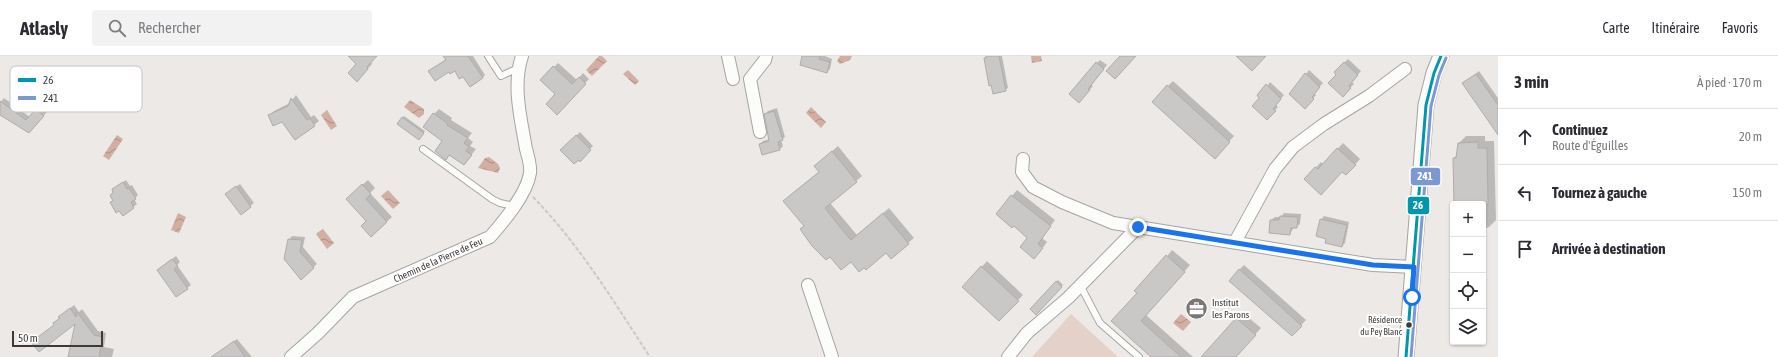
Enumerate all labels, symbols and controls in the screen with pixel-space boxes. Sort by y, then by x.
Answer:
search box [92,10,372,46]
text: Atlasly [20,17,68,39]
icon: search [106,17,128,39]
text: Rechercher [138,19,200,36]
text: Carte [1603,20,1630,36]
text: Itinéraire [1652,20,1700,36]
text: Favoris [1722,20,1758,36]
legend [10,66,142,112]
text: 3 min [1514,72,1549,92]
text: 26 [43,74,53,86]
text: À pied · 170 m [1697,75,1762,90]
text: 241 [43,92,59,104]
text: Continuez [1552,121,1608,138]
icon: ahead [1514,126,1536,148]
text: 20 m [1739,129,1762,144]
text: Route d'Éguilles [1552,138,1628,153]
line badge: 241 [1410,167,1441,186]
text: 241 [1417,170,1433,182]
icon: left [1514,182,1536,204]
text: Tournez à gauche [1552,184,1647,201]
text: 150 m [1733,185,1762,200]
line badge: 26 [1407,196,1430,215]
text: 26 [1413,199,1423,211]
map controls [1450,201,1486,345]
button: + [1450,201,1486,237]
route end [1129,218,1147,236]
street label: Chemin de la Pierre de Feu [392,235,484,285]
button: − [1450,237,1486,273]
icon: arrive [1514,238,1536,260]
text: Arrivée à destination [1552,240,1666,257]
button: locate [1450,273,1486,309]
route start [1403,288,1421,306]
office icon: Institut les Parons [1184,295,1210,321]
place label: Institut les Parons [1212,297,1250,320]
button: layers [1450,309,1486,345]
place label: Résidence du Pey Blanc [1360,315,1403,337]
marker: Résidence du Pey Blanc [1404,320,1414,330]
scale bar [12,329,103,348]
text: 50 m [18,332,38,344]

